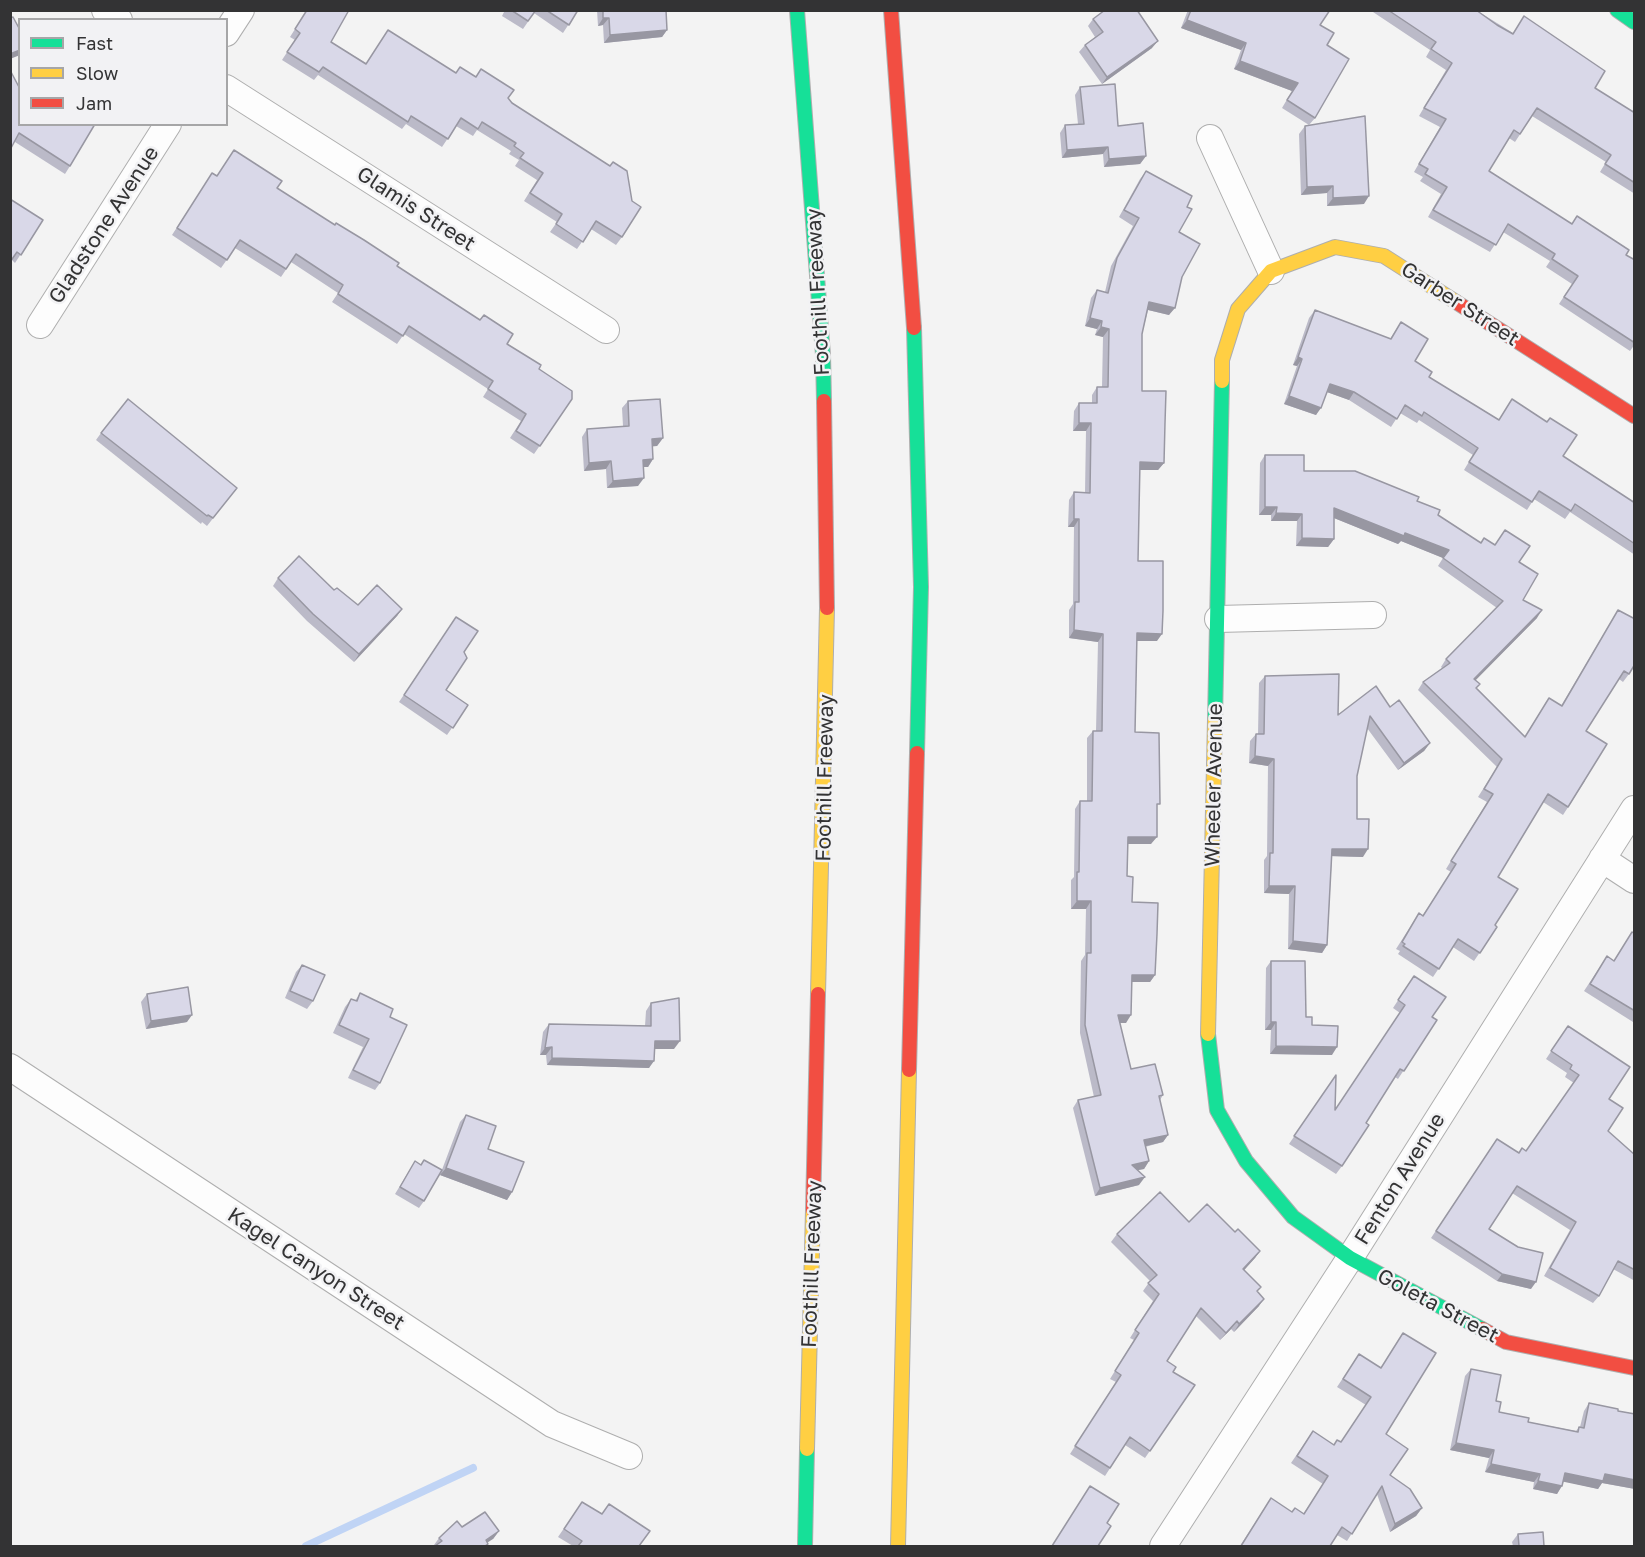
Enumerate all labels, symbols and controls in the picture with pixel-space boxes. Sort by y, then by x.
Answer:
legend [18,18,228,126]
text: Fast [76,32,113,54]
text: Slow [76,62,118,84]
text: Jam [76,92,112,114]
street label: Gladstone Avenue [44,141,164,309]
street label: Glamis Street [352,161,480,257]
street label: Foothill Freeway [801,208,835,376]
street label: Garber Street [1396,257,1524,351]
street label: Foothill Freeway [811,694,839,862]
street label: Wheeler Avenue [1200,703,1228,867]
street label: Fenton Avenue [1349,1109,1451,1249]
street label: Foothill Freeway [796,1180,828,1348]
street label: Kagel Canyon Street [223,1202,409,1336]
street label: Goleta Street [1373,1263,1503,1349]

